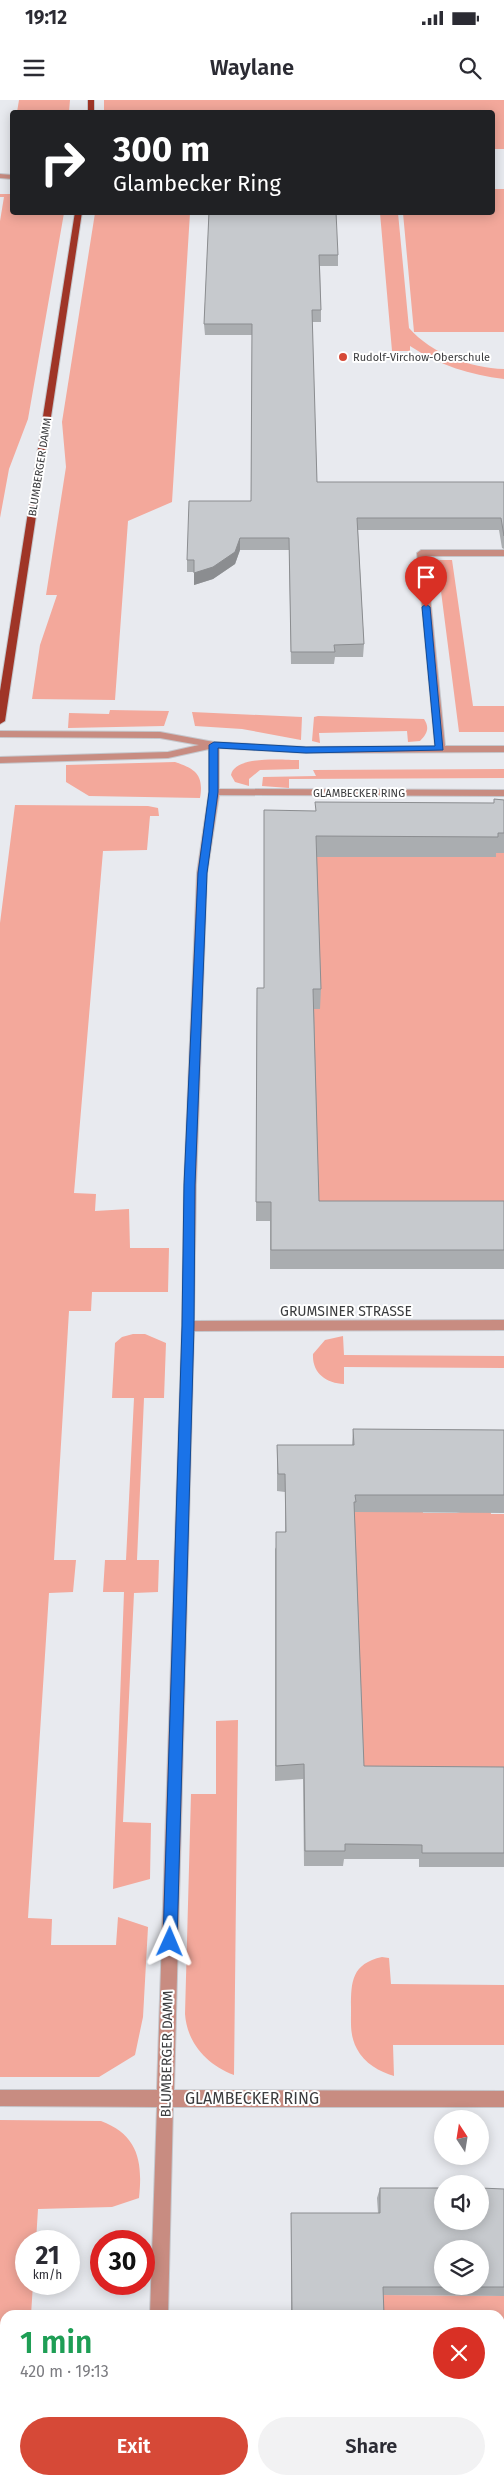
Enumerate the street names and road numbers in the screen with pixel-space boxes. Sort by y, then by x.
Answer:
street label: BLUMBERGER DAMM [26,417,54,517]
street label: GLAMBECKER RING [313,787,405,800]
street label: GRUMSINER STRASSE [280,1303,412,1320]
street label: BLUMBERGER DAMM [157,1990,177,2118]
street label: GLAMBECKER RING [185,2089,319,2108]

